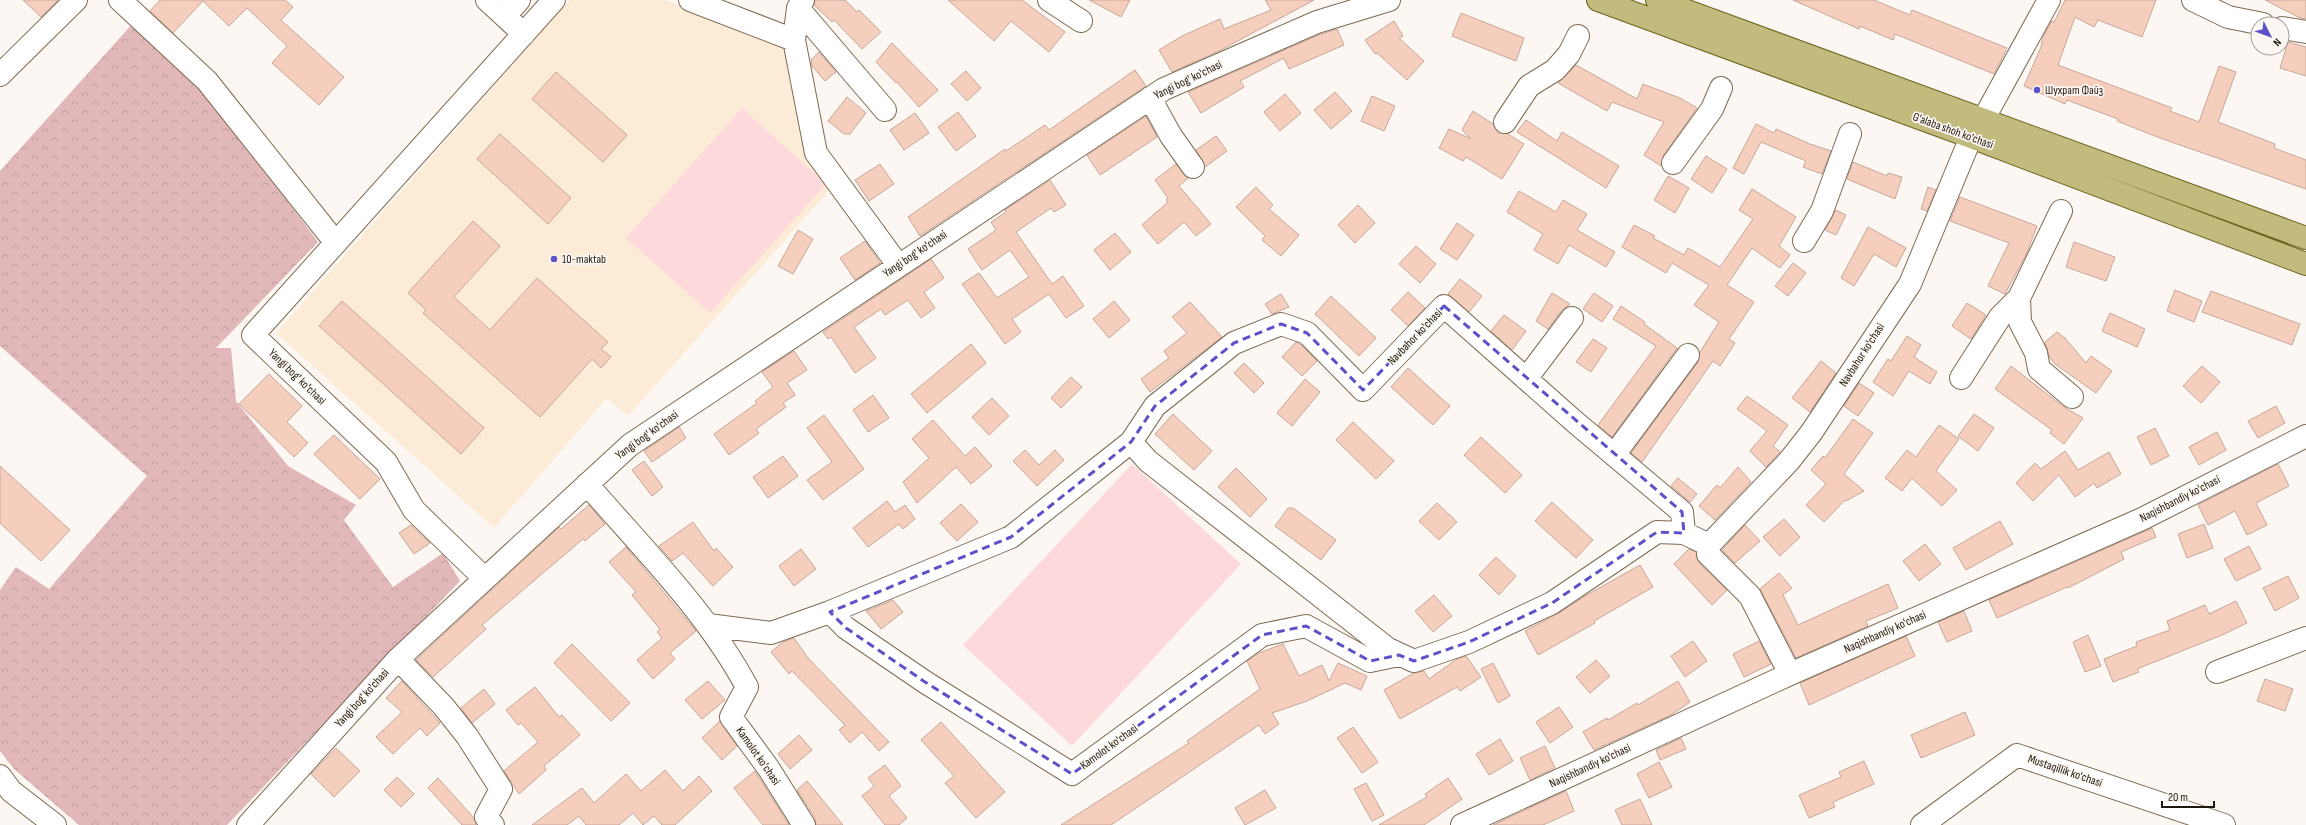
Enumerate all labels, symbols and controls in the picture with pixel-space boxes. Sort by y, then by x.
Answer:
north arrow [2250,16,2290,56]
text: N [2270,36,2284,49]
street label: Yangi bog' ko'chasi [1151,57,1225,103]
place label: Шухрат Файз [2045,83,2103,98]
marker: Шухрат Файз [2032,85,2042,95]
street label: G'alaba shoh ko'chasi [1911,109,1995,153]
street label: Yangi bog' ko'chasi [880,227,950,281]
place label: 10-maktab [562,252,606,267]
marker: 10-maktab [549,254,559,264]
street label: Navbahor ko'chasi [1384,306,1446,368]
street label: Navbahor ko'chasi [1836,320,1888,390]
street label: Yangi bog' ko'chasi [265,346,329,408]
street label: Yangi bog' ko'chasi [613,407,681,463]
street label: Naqishbandiy ko'chasi [2137,472,2223,526]
street label: Naqishbandiy ko'chasi [1842,607,1928,657]
street label: Yangi bog' ko'chasi [332,665,392,731]
street label: Kamolot ko'chasi [1077,721,1141,773]
street label: Kamolot ko'chasi [732,724,784,788]
street label: Naqishbandiy ko'chasi [1547,741,1633,791]
street label: Mustaqillik ko'chasi [2026,751,2104,791]
scale bar [2162,783,2214,809]
text: 20 m [2168,790,2188,805]

